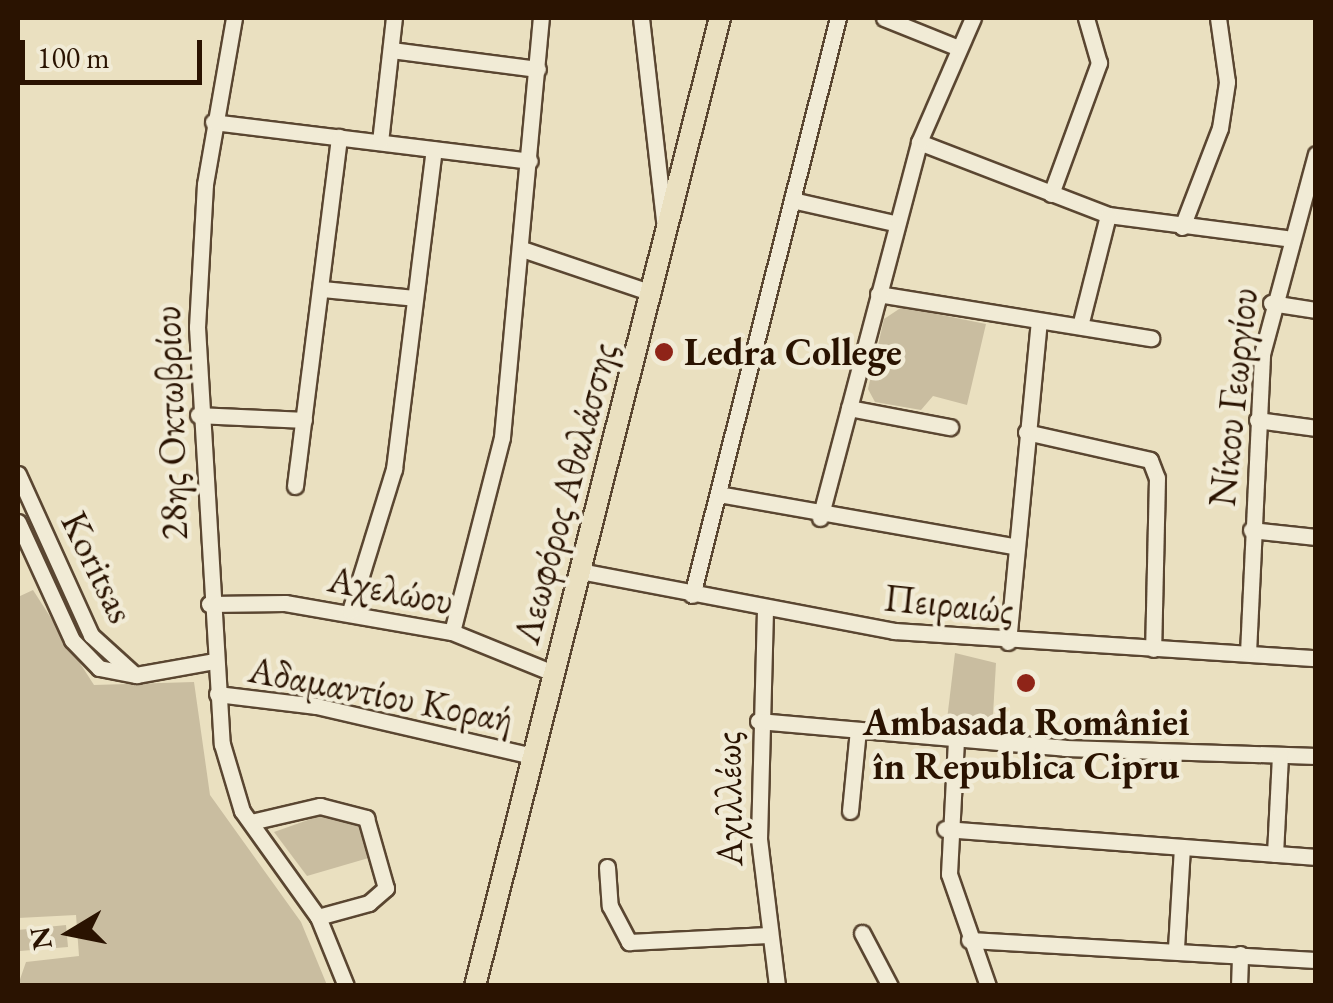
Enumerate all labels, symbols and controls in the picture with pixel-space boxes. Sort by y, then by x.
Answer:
scale bar [25,20,208,82]
text: 100 m [37,38,110,77]
street label: Νίκου Γεωργίου [1198,286,1266,508]
street label: 28ης Οκτωβρίου [143,305,197,541]
place label: Ledra College [684,329,902,375]
street label: Λεωφόρος Αθαλάσσης [502,337,626,649]
marker: Ledra College [653,341,675,363]
street label: Koritsas [52,504,144,630]
street label: Αχελώου [325,555,457,623]
street label: Πειραιώς [882,574,1016,632]
street label: Αδαμαντίου Κοραή [245,645,517,741]
marker: Ambasada României în Republica Cipru [1015,672,1037,694]
place label: Ambasada României în Republica Cipru [863,699,1189,788]
street label: Αχιλλέως [704,731,752,867]
north arrow [20,883,120,983]
text: N [21,924,60,952]

